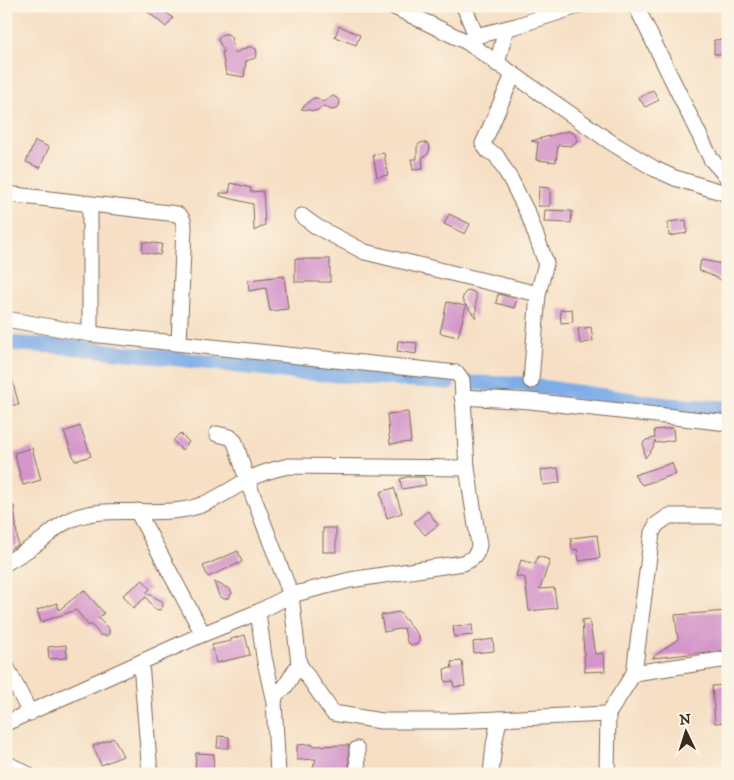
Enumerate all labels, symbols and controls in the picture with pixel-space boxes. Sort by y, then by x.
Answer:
north arrow [662,708,712,758]
text: N [679,711,692,729]

